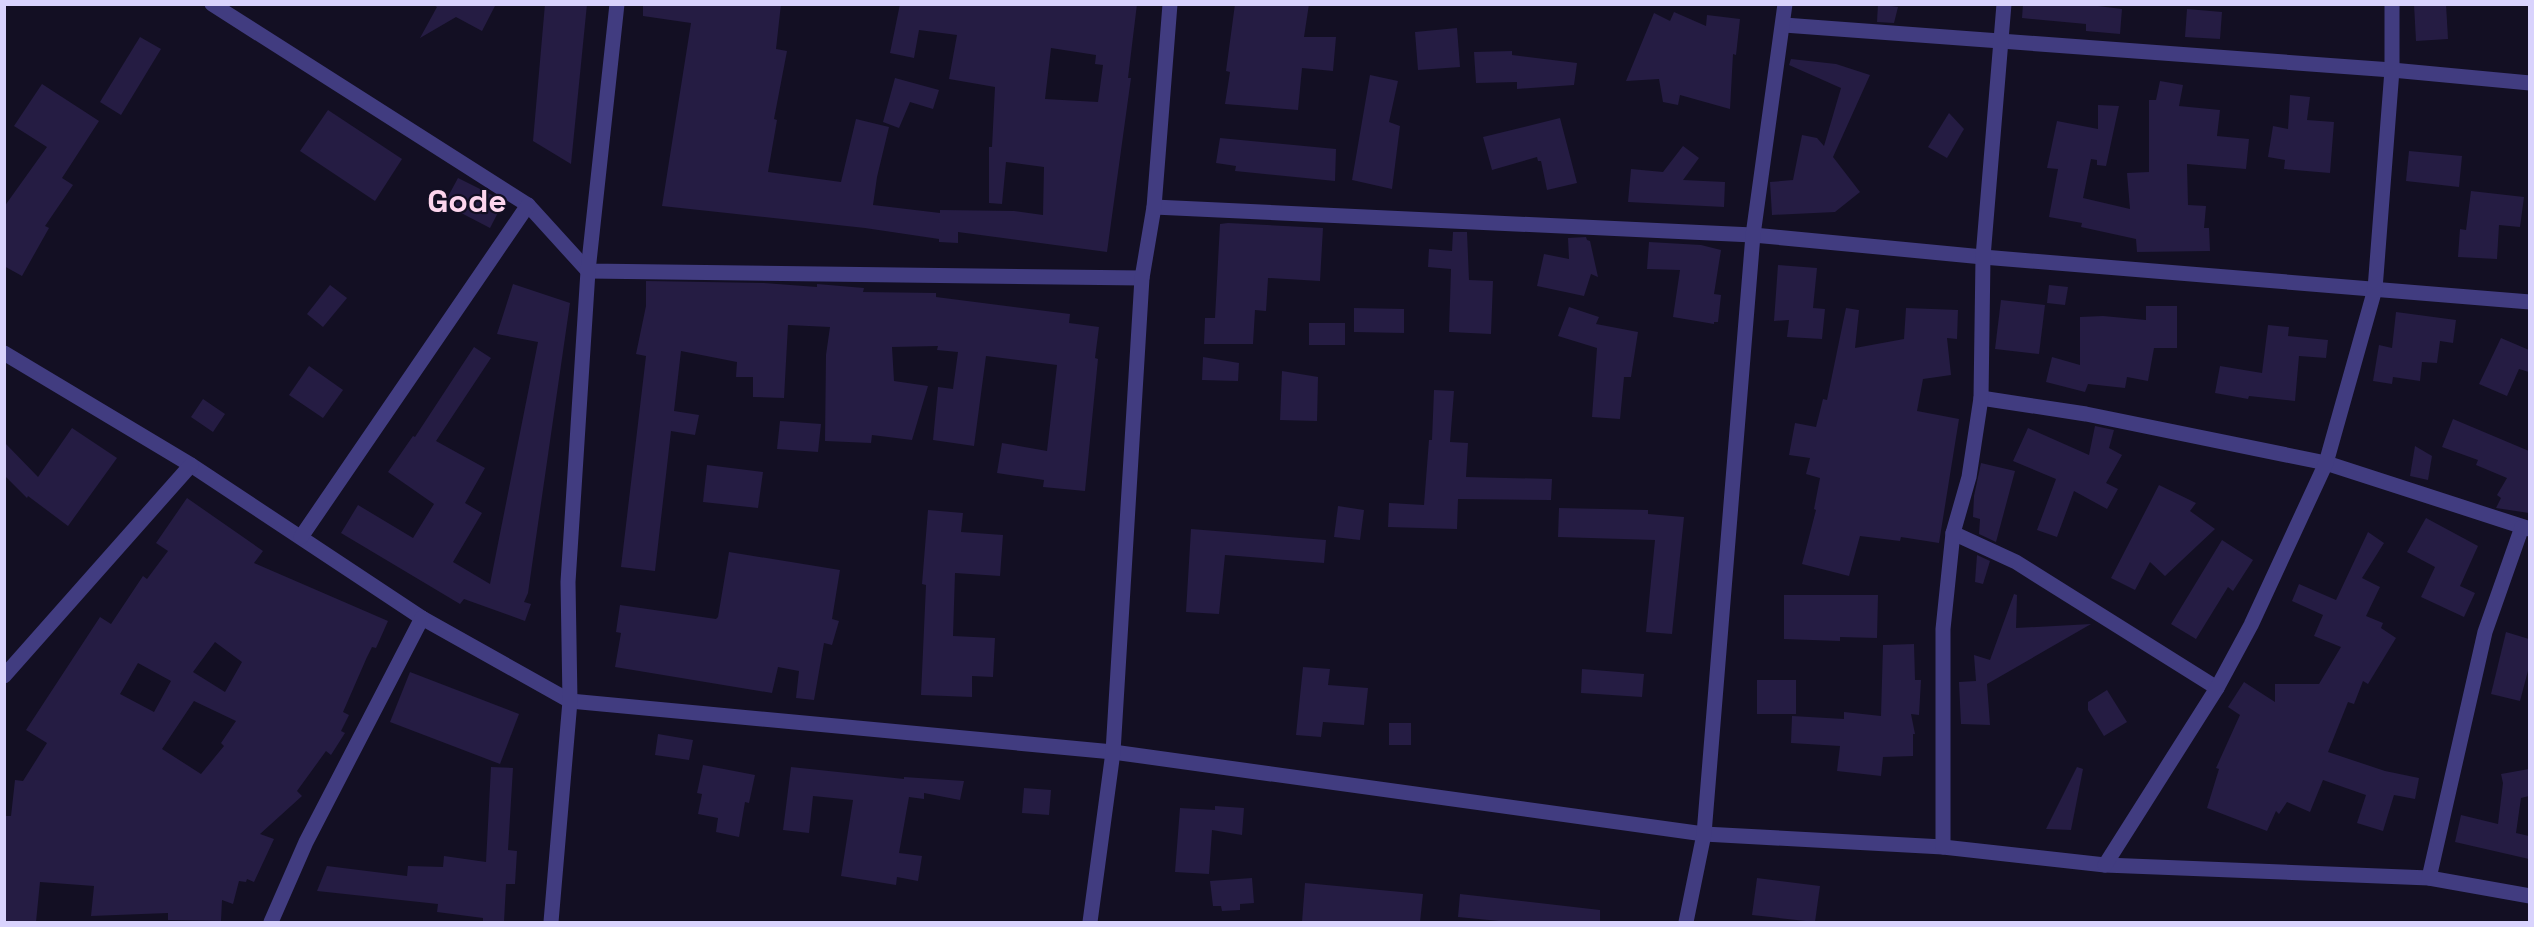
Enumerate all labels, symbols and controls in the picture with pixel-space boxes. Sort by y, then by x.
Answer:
district label: Gode [427,181,507,221]

